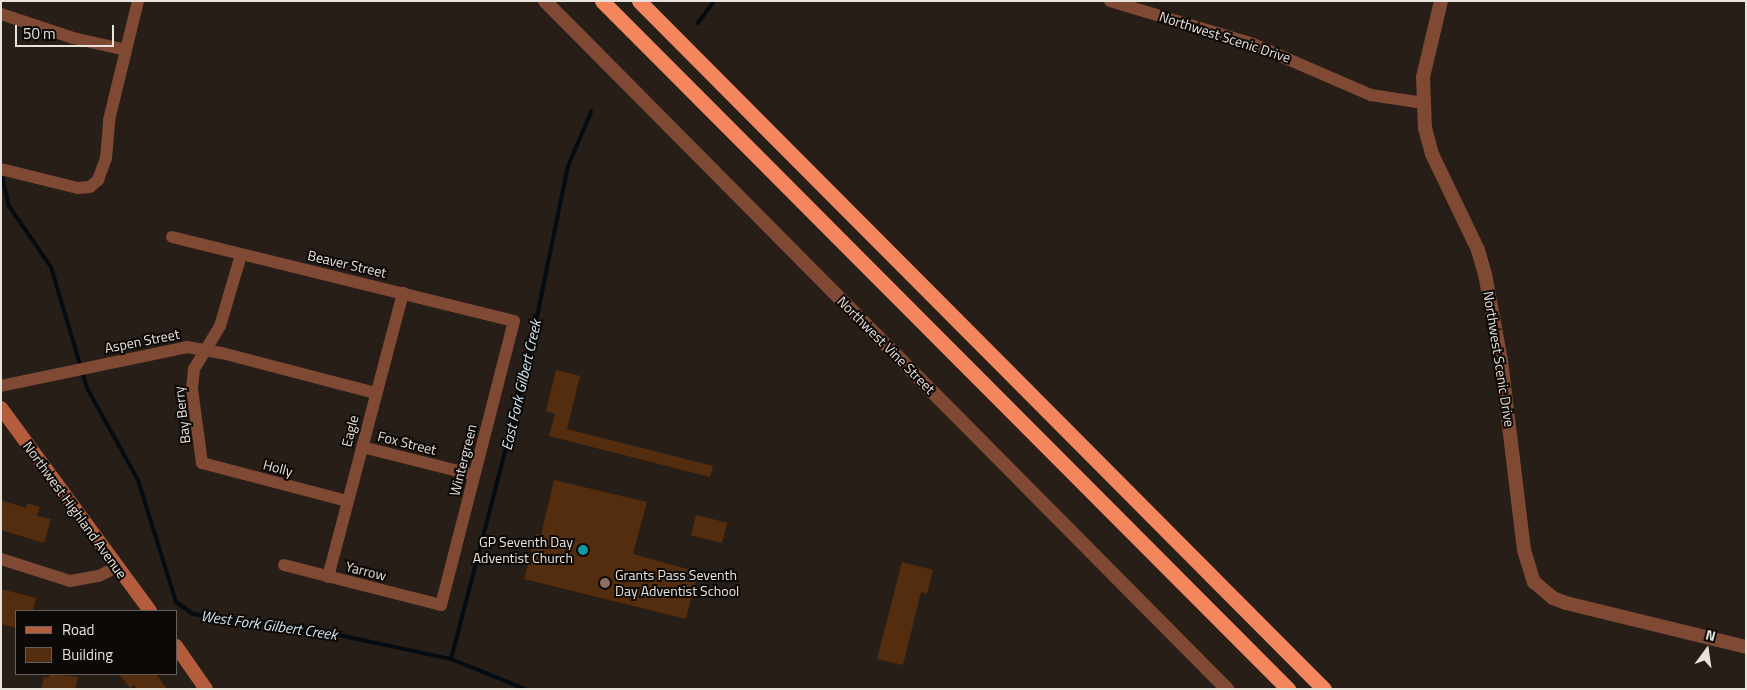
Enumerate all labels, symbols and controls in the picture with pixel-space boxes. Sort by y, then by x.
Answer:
street label: Northwest Scenic Drive [1157,8,1293,66]
scale bar [18,15,116,47]
text: 50 m [23,22,56,45]
street label: Beaver Street [306,247,388,281]
street label: Northwest Scenic Drive [1480,290,1518,428]
street label: Northwest Vine Street [834,293,938,397]
water label: East Fork Gilbert Creek [497,318,545,452]
street label: Aspen Street [103,326,181,356]
street label: Bay Berry [170,385,194,445]
street label: Eagle [338,413,362,449]
street label: Wintergreen [446,422,480,498]
street label: Fox Street [376,428,438,458]
street label: Northwest Highland Avenue [20,438,130,582]
street label: Holly [261,456,295,480]
place label: GP Seventh Day Adventist Church [473,534,573,566]
marker: GP Seventh Day Adventist Church [577,544,589,556]
street label: Yarrow [344,558,388,584]
place label: Grants Pass Seventh Day Adventist School [615,567,739,600]
marker: Grants Pass Seventh Day Adventist School [599,577,611,589]
water label: West Fork Gilbert Creek [200,607,338,643]
legend [15,610,178,675]
text: Road [62,618,94,641]
text: N [1703,624,1718,646]
north arrow [1682,625,1732,675]
text: Building [62,643,113,666]

